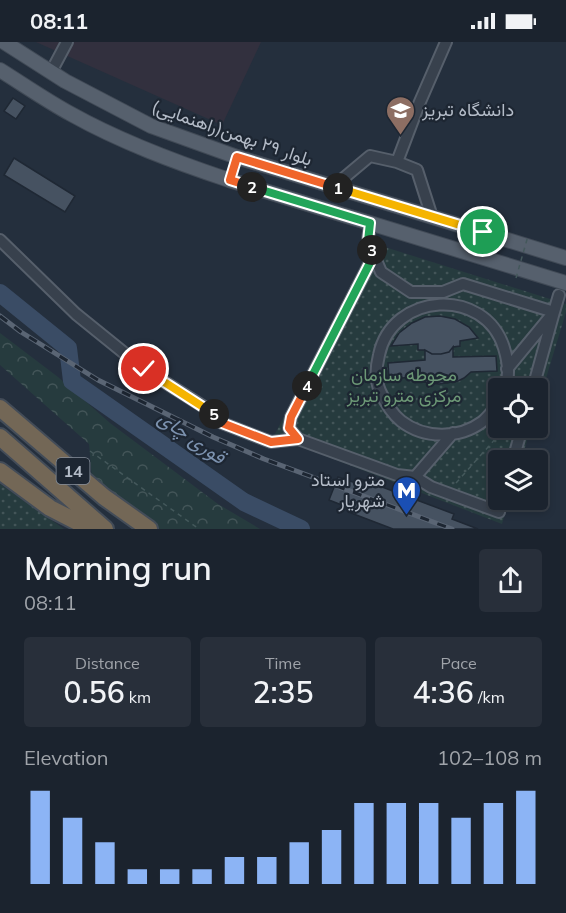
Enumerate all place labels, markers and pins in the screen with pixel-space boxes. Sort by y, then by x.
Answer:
school or university icon: دانشگاه تبریز [385,94,417,136]
place label: دانشگاه تبریز [421,98,514,121]
pin: 2 [237,172,267,202]
pin: 1 [323,173,353,203]
pin [457,206,508,257]
pin: 3 [357,235,387,265]
pin [118,343,169,394]
pin: 4 [292,371,322,401]
pin: 5 [199,399,229,429]
place label: مترو استاد شهریار [311,468,385,512]
metro station icon: مترو استاد شهریار [390,474,422,516]

